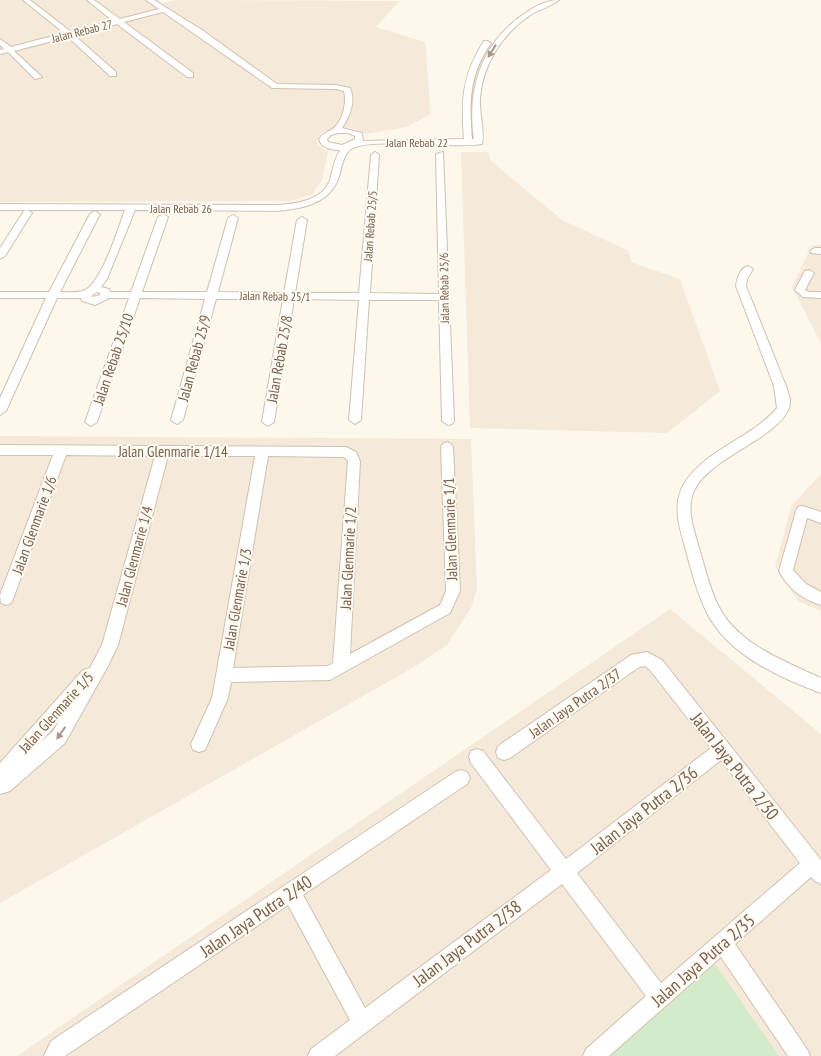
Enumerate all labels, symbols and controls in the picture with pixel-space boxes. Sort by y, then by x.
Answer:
street label: Jalan Rebab 27 [49,16,114,46]
one-way arrow [488,45,497,58]
street label: Jalan Rebab 22 [385,135,448,150]
street label: Jalan Rebab 25/5 [360,190,380,263]
street label: Jalan Rebab 26 [149,201,212,216]
street label: Jalan Rebab 25/6 [436,252,452,325]
street label: Jalan Rebab 25/1 [238,288,311,304]
street label: Jalan Rebab 25/10 [88,311,138,408]
street label: Jalan Rebab 25/9 [173,313,215,404]
street label: Jalan Rebab 25/8 [262,314,296,405]
street label: Jalan Glenmarie 1/14 [117,442,228,461]
street label: Jalan Glenmarie 1/6 [7,473,61,578]
street label: Jalan Glenmarie 1/1 [439,477,461,582]
street label: Jalan Glenmarie 1/4 [111,504,157,609]
street label: Jalan Glenmarie 1/2 [336,506,360,611]
street label: Jalan Glenmarie 1/3 [219,547,255,652]
street label: Jalan Jaya Putra 2/37 [524,664,625,742]
street label: Jalan Glenmarie 1/5 [14,667,98,757]
street label: Jalan Jaya Putra 2/30 [685,707,784,824]
one-way arrow [56,726,66,740]
street label: Jalan Jaya Putra 2/36 [585,761,702,860]
street label: Jalan Jaya Putra 2/40 [195,870,316,962]
street label: Jalan Jaya Putra 2/38 [407,895,526,992]
street label: Jalan Jaya Putra 2/35 [646,909,760,1012]

